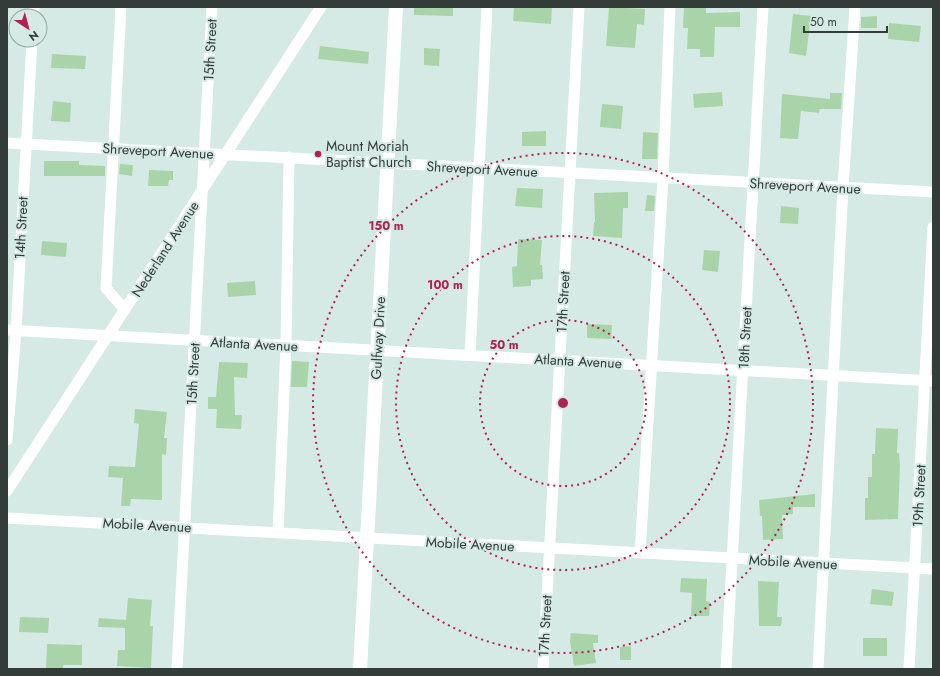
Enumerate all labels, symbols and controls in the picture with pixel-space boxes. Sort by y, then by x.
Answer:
north arrow [8,8,48,48]
scale bar [804,8,887,34]
text: 50 m [810,13,837,31]
street label: 15th Street [198,18,222,82]
text: N [26,27,42,45]
place label: Mount Moriah Baptist Church [326,136,412,172]
street label: Shreveport Avenue [102,138,214,164]
marker: Mount Moriah Baptist Church [313,149,323,159]
street label: Shreveport Avenue [426,156,538,182]
street label: Shreveport Avenue [749,173,861,199]
street label: 14th Street [9,195,33,260]
street label: Nederland Avenue [126,197,204,301]
text: 150 m [368,217,404,235]
street label: 17th Street [551,270,575,333]
text: 100 m [427,276,463,294]
street label: Gulfway Drive [366,296,390,380]
street label: 18th Street [733,306,757,370]
street label: Atlanta Avenue [210,332,298,356]
text: 50 m [489,336,519,354]
street label: 15th Street [181,342,205,406]
street label: Atlanta Avenue [534,349,622,373]
centre of rings [556,396,570,410]
street label: 19th Street [907,464,931,528]
street label: Mobile Avenue [102,513,192,537]
street label: Mobile Avenue [425,532,515,556]
street label: Mobile Avenue [748,550,838,574]
street label: 17th Street [533,594,557,657]

